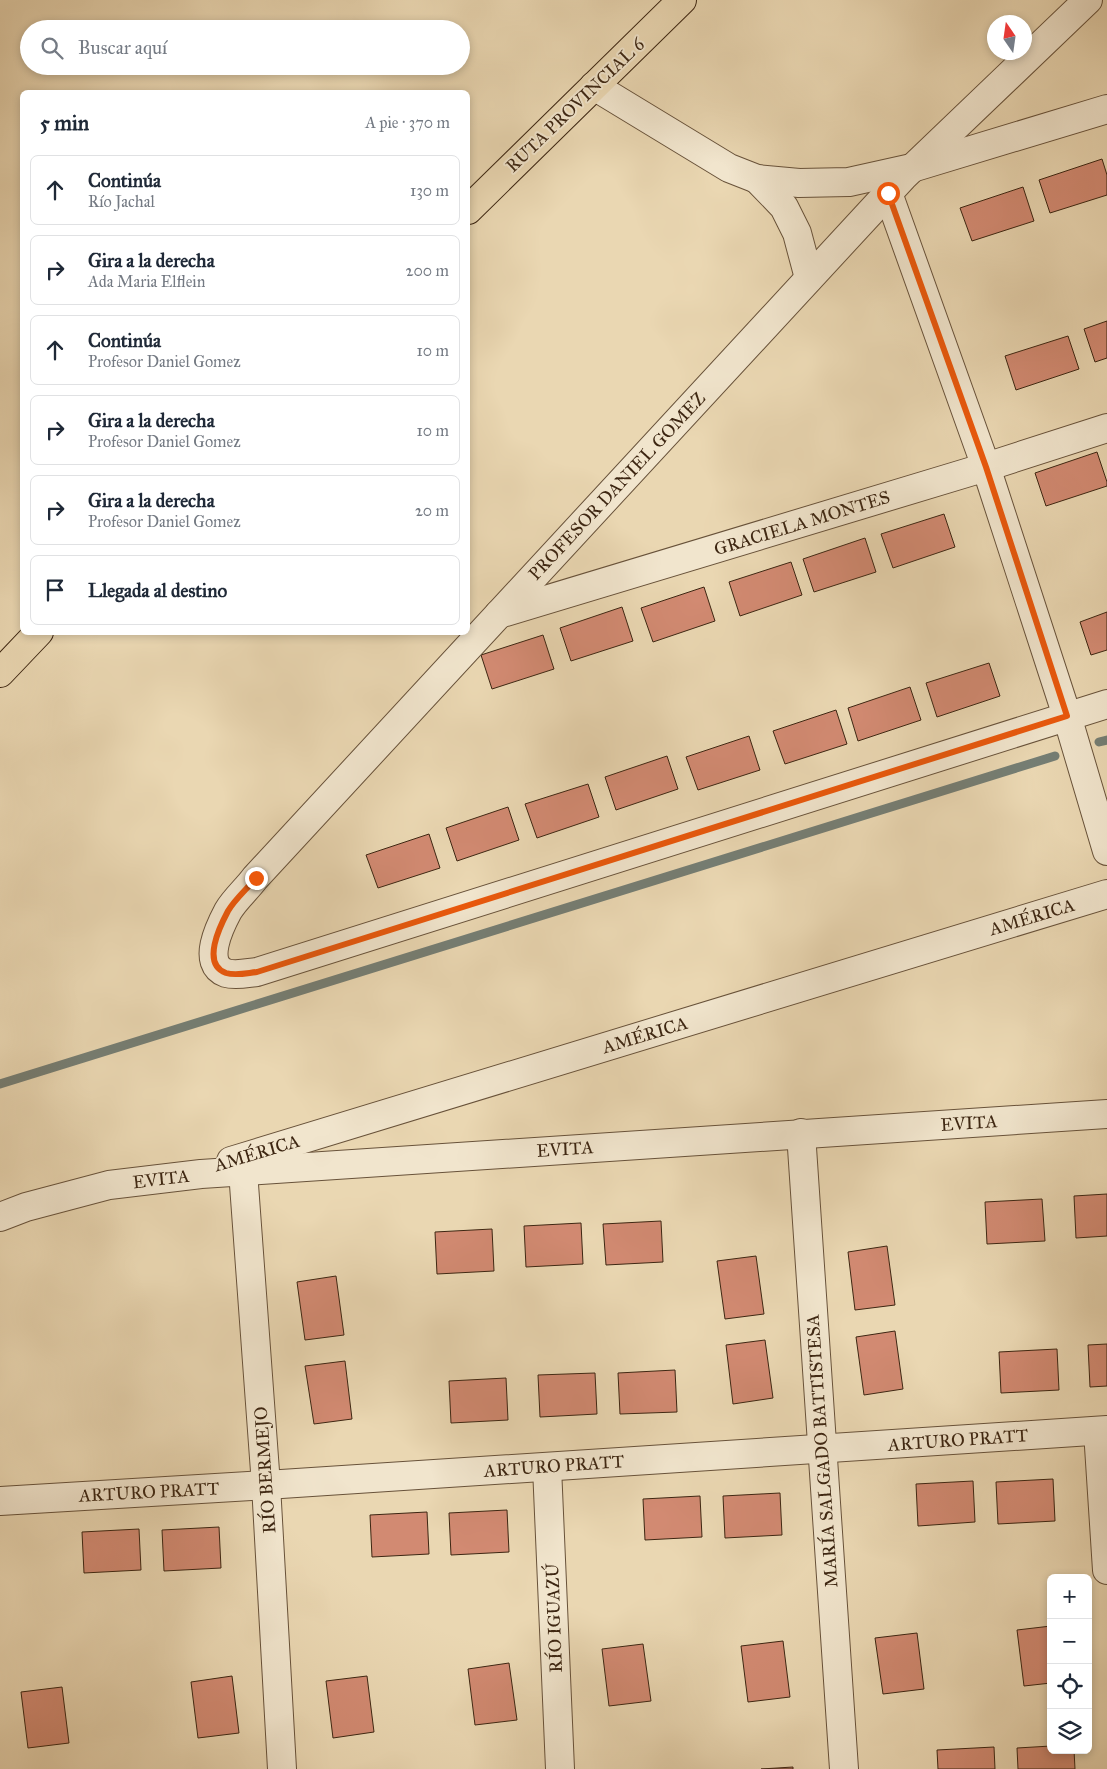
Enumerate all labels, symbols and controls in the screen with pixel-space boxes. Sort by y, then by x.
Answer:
north arrow [987,15,1032,60]
search box [20,20,470,75]
street label: RUTA PROVINCIAL 6 [501,33,649,177]
icon: search [38,34,66,62]
text: Buscar aquí [78,36,167,59]
text: 5 min [40,110,89,136]
text: A pie · 370 m [365,113,450,132]
text: Continúa [88,169,161,192]
icon: ahead [41,176,69,204]
text: 130 m [410,181,449,200]
route start [877,182,900,205]
text: Río Jachal [88,192,155,211]
text: Gira a la derecha [88,249,215,272]
icon: right [41,256,69,284]
text: 200 m [406,261,449,280]
text: Ada Maria Elflein [88,272,205,291]
text: Continúa [88,329,161,352]
icon: ahead [41,336,69,364]
text: 10 m [417,341,449,360]
text: Profesor Daniel Gomez [88,352,241,371]
street label: PROFESOR DANIEL GOMEZ [524,387,710,585]
text: Gira a la derecha [88,409,215,432]
icon: right [41,416,69,444]
text: 10 m [417,421,449,440]
text: Profesor Daniel Gomez [88,432,241,451]
street label: GRACIELA MONTES [711,486,893,560]
text: Gira a la derecha [88,489,215,512]
icon: right [41,496,69,524]
text: 20 m [415,501,449,520]
text: Profesor Daniel Gomez [88,512,241,531]
icon: arrive [41,576,69,604]
text: Llegada al destino [88,579,227,602]
route end [245,867,268,890]
street label: AMÉRICA [985,892,1077,941]
street label: AMÉRICA [598,1010,690,1059]
street label: EVITA [940,1110,998,1136]
street label: AMÉRICA [210,1128,302,1177]
street label: EVITA [536,1136,594,1162]
street label: EVITA [131,1165,191,1193]
street label: MARÍA SALGADO BATTISTESA [799,1313,843,1589]
street label: RÍO BERMEJO [248,1406,281,1534]
street label: ARTURO PRATT [886,1424,1029,1456]
street label: ARTURO PRATT [482,1450,625,1482]
street label: ARTURO PRATT [77,1477,220,1507]
street label: RÍO IGUAZÚ [539,1562,567,1673]
map controls [1047,1574,1092,1754]
button: + [1047,1574,1092,1619]
button: − [1047,1619,1092,1664]
button: locate [1047,1664,1092,1709]
button: layers [1047,1709,1092,1754]

